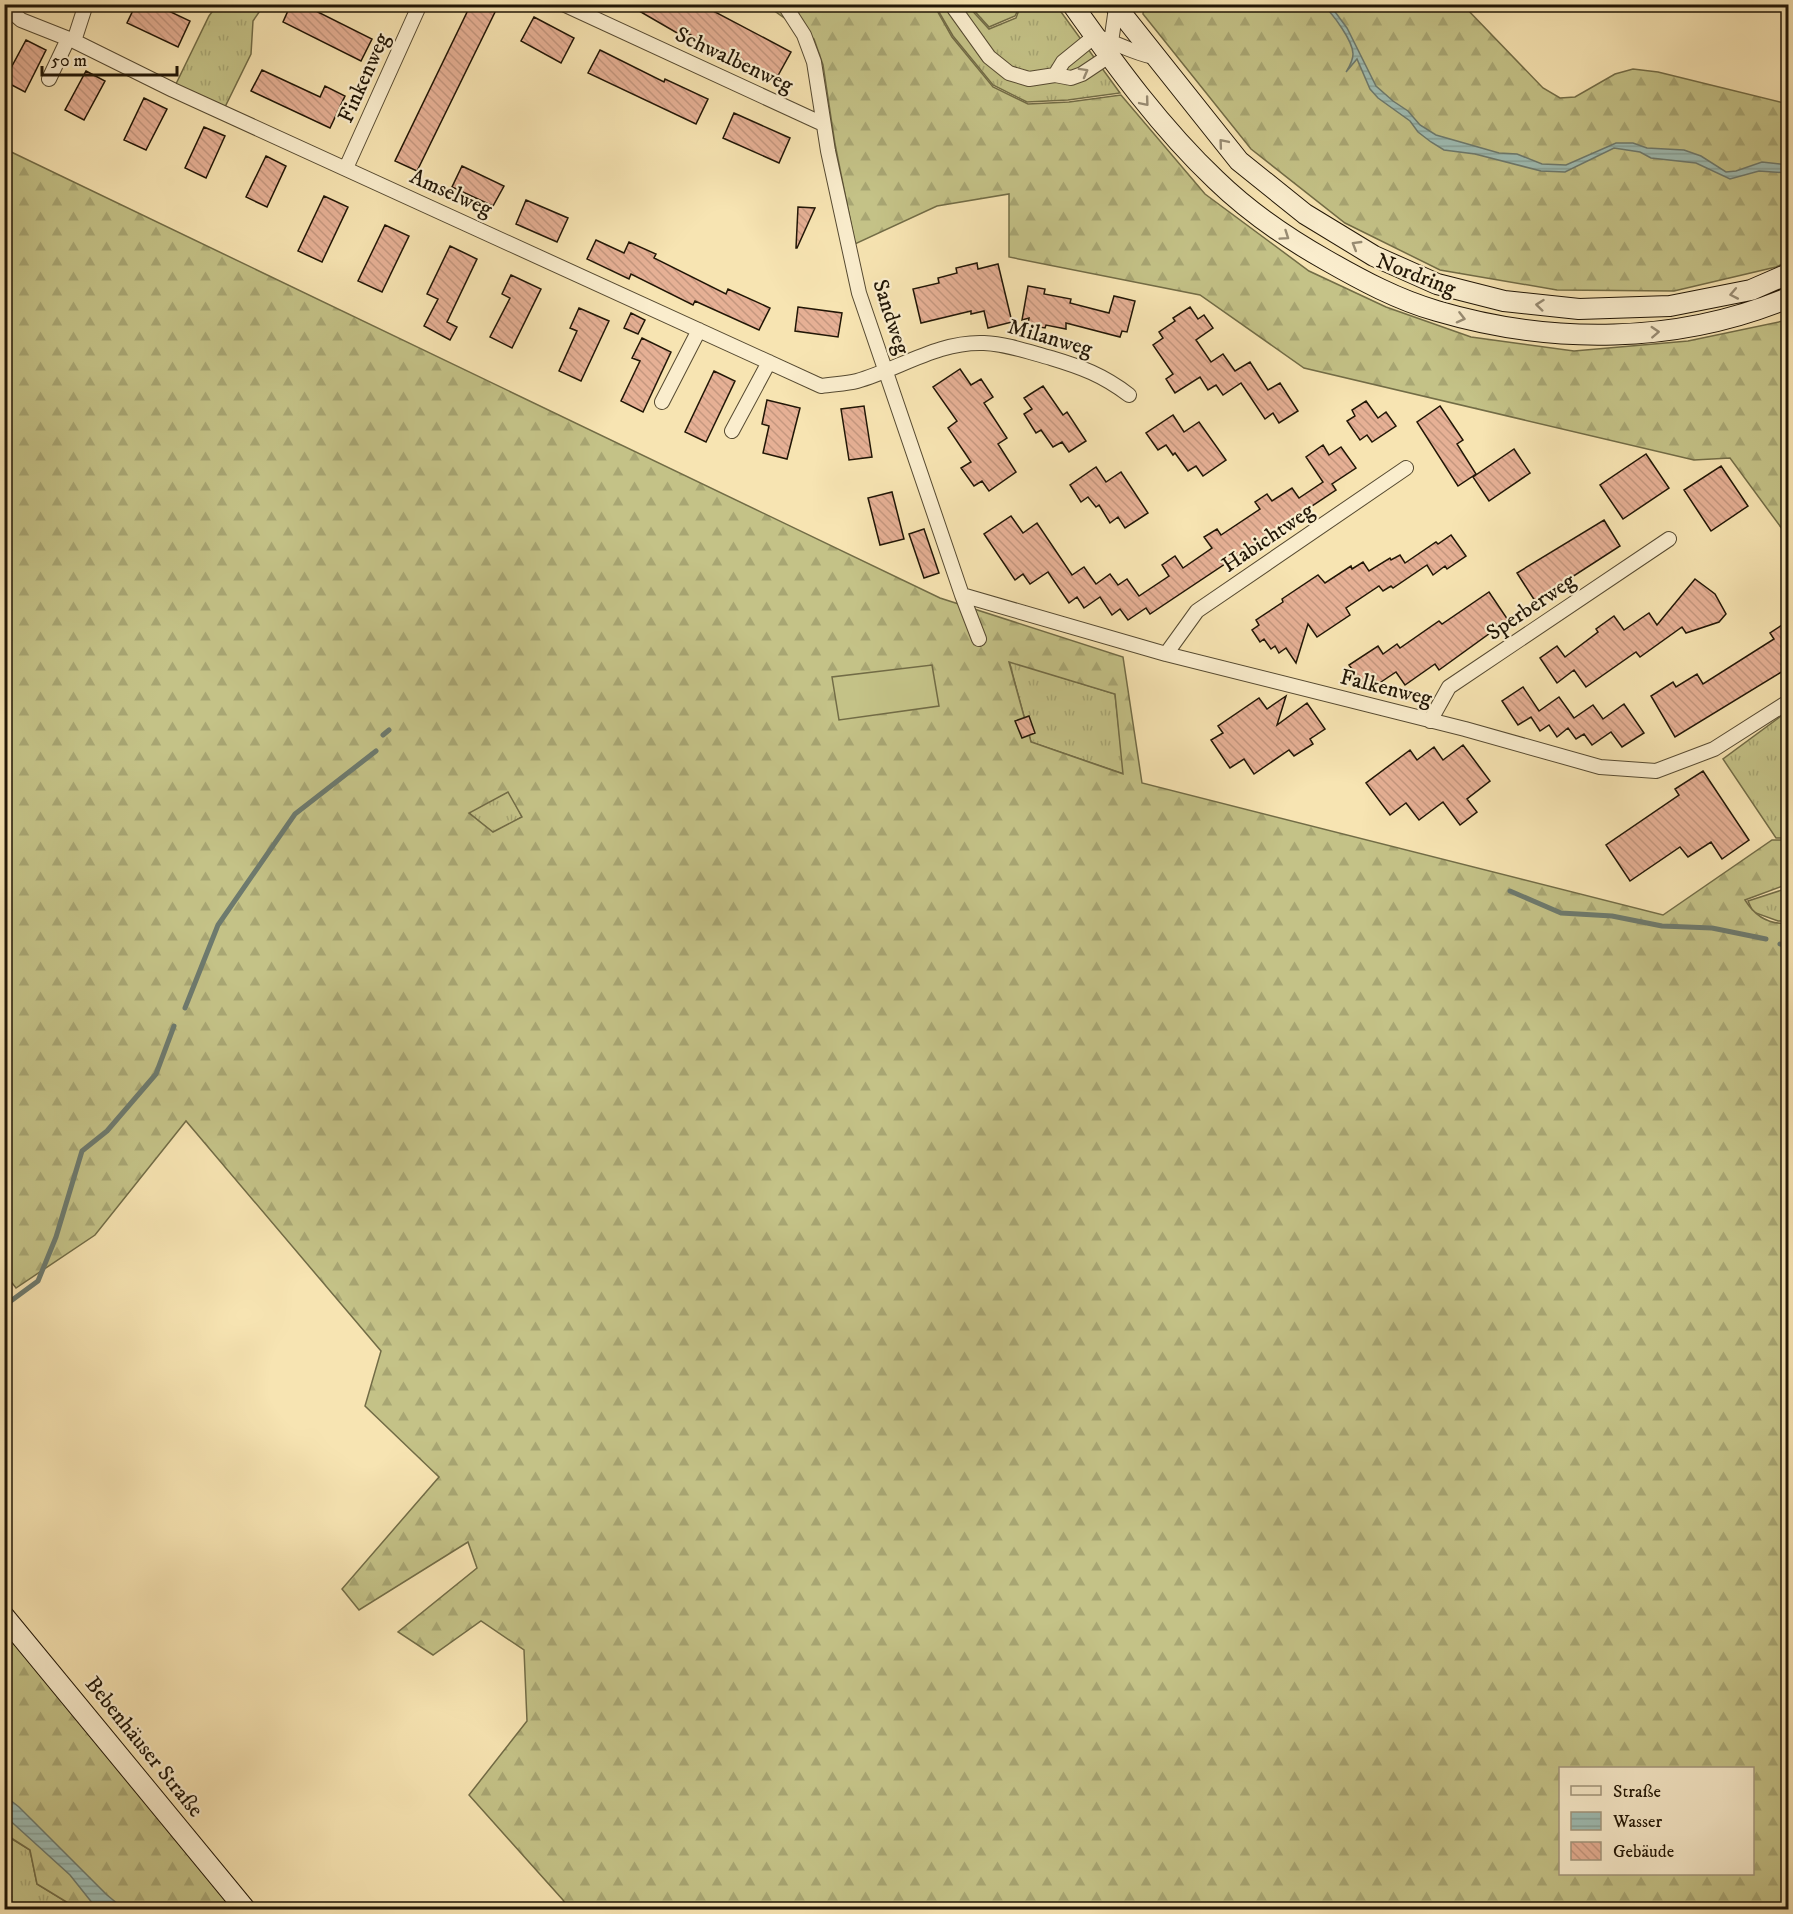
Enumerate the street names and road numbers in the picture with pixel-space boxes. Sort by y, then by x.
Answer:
street label: Schwalbenweg [671,21,798,99]
street label: Finkenweg [332,29,396,127]
street label: Amselweg [406,163,497,223]
street label: Nordring [1372,247,1460,303]
street label: Sandweg [866,276,916,358]
street label: Milanweg [1004,313,1096,363]
street label: Habichtweg [1217,497,1320,579]
street label: Sperberweg [1481,567,1581,647]
street label: Falkenweg [1337,664,1435,713]
street label: Bebenhäuser Straße [79,1671,209,1823]

